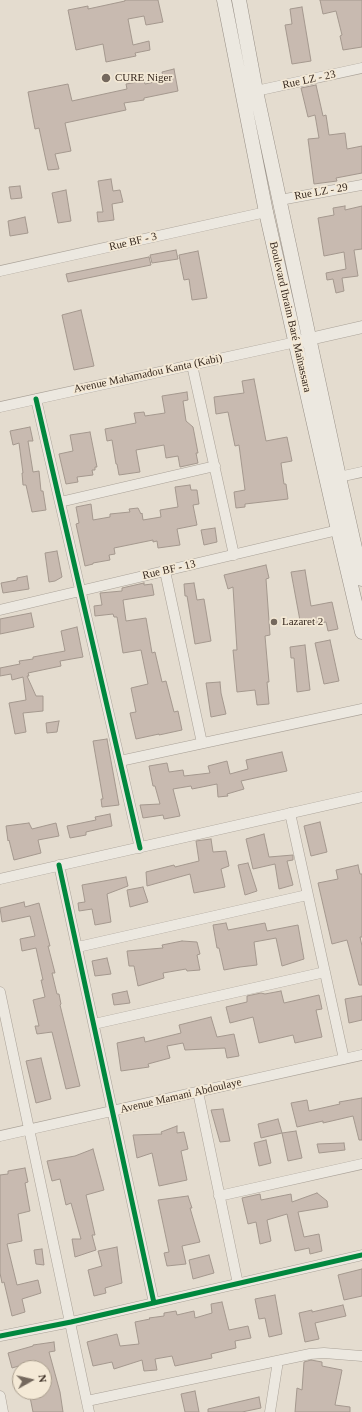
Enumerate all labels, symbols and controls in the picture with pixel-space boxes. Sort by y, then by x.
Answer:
street label: Rue LZ - 23 [281,68,337,92]
place label: CURE Niger [115,71,172,85]
marker: CURE Niger [100,72,112,84]
street label: Rue LZ - 29 [293,181,349,203]
street label: Rue BF - 3 [108,230,158,254]
street label: Boulevard Ibraim Baré Maïnassara [266,240,314,394]
street label: Avenue Mahamadou Kanta (Kabi) [72,352,224,396]
street label: Rue BF - 13 [141,557,197,583]
place label: Lazaret 2 [282,615,323,629]
marker: Lazaret 2 [269,617,279,627]
street label: Avenue Mamani Abdoulaye [119,1076,243,1116]
north arrow [12,1360,52,1400]
text: N [36,1374,49,1383]

